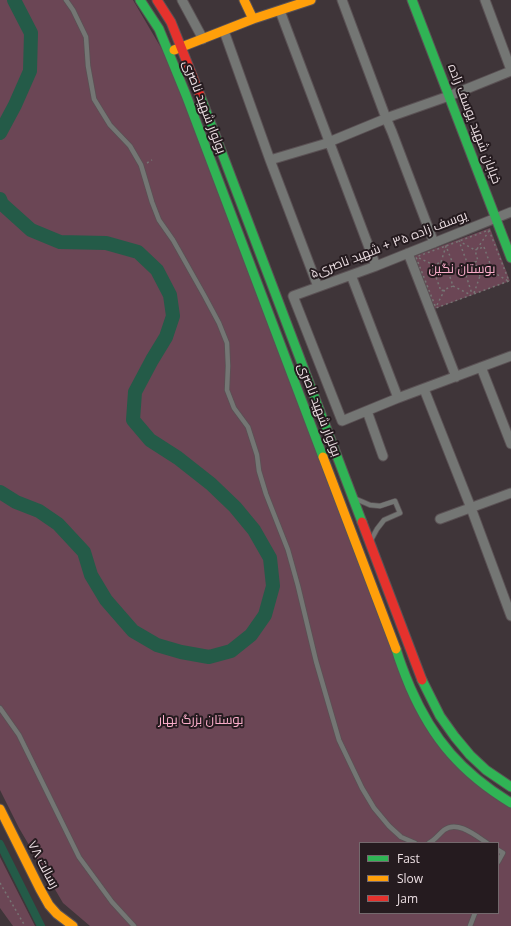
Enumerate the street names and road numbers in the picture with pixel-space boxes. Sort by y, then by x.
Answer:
street label: بولوار شهید ناصری [179,58,229,156]
street label: خیابان شهید یوسف زاده [444,62,504,186]
street label: یوسف زاده ۳۵ + شهید ناصری۵ [308,208,470,282]
street label: بولوار شهید ناصری [294,361,344,459]
street label: رسالت ۷۸ [24,838,62,892]

